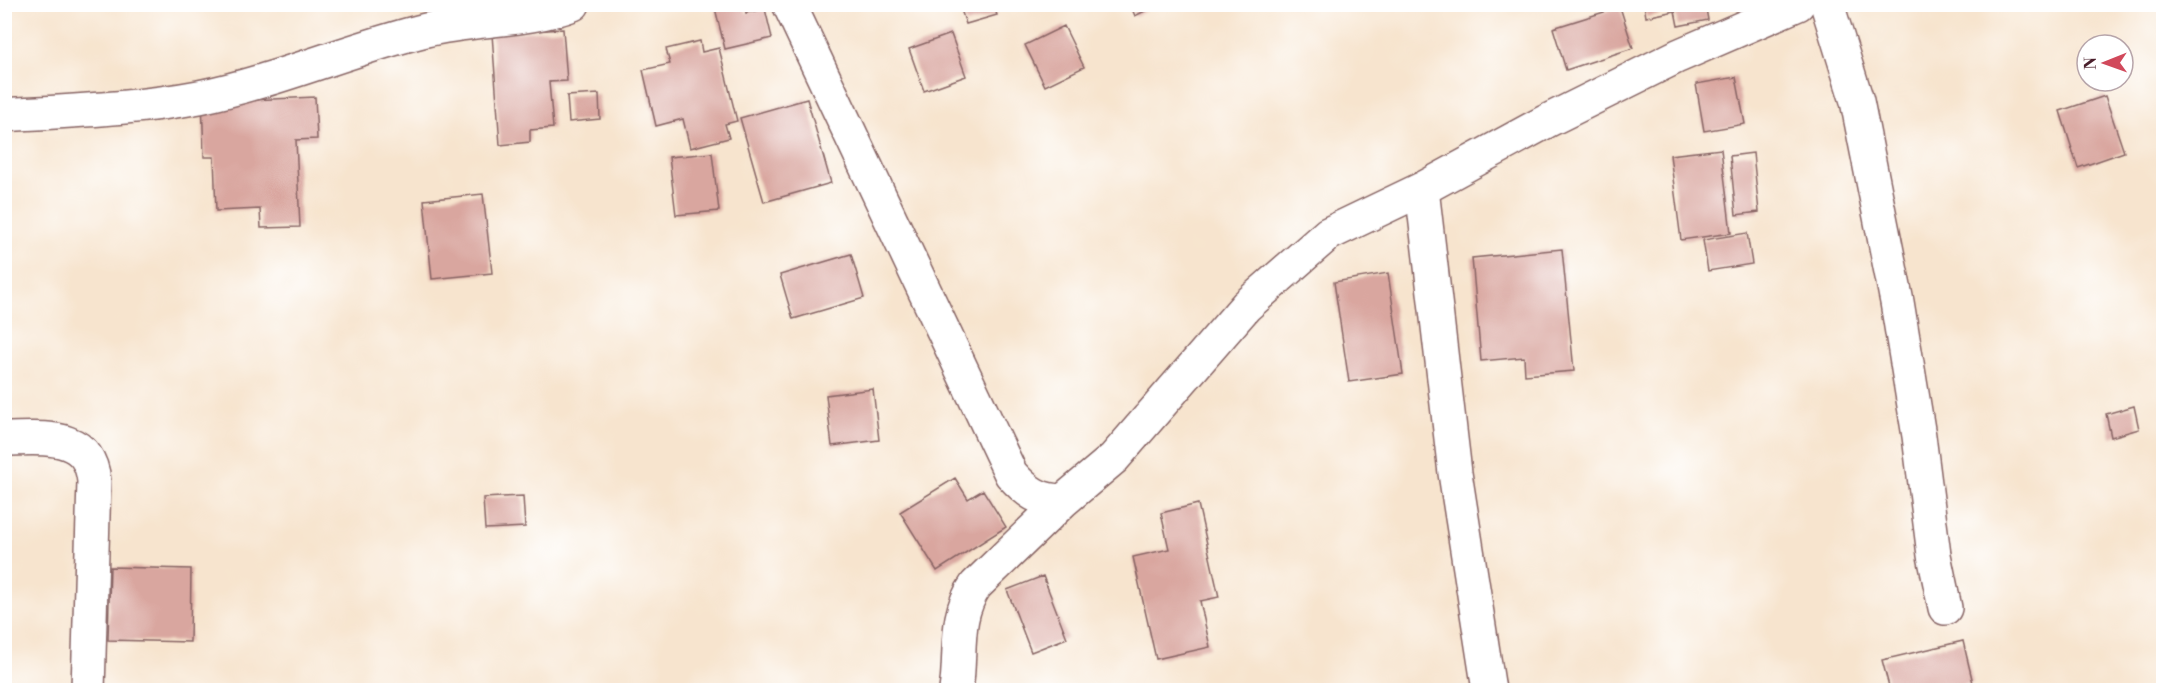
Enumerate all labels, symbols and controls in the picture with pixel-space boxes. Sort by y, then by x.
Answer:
north arrow [2075,33,2135,93]
text: N [2081,56,2101,70]

